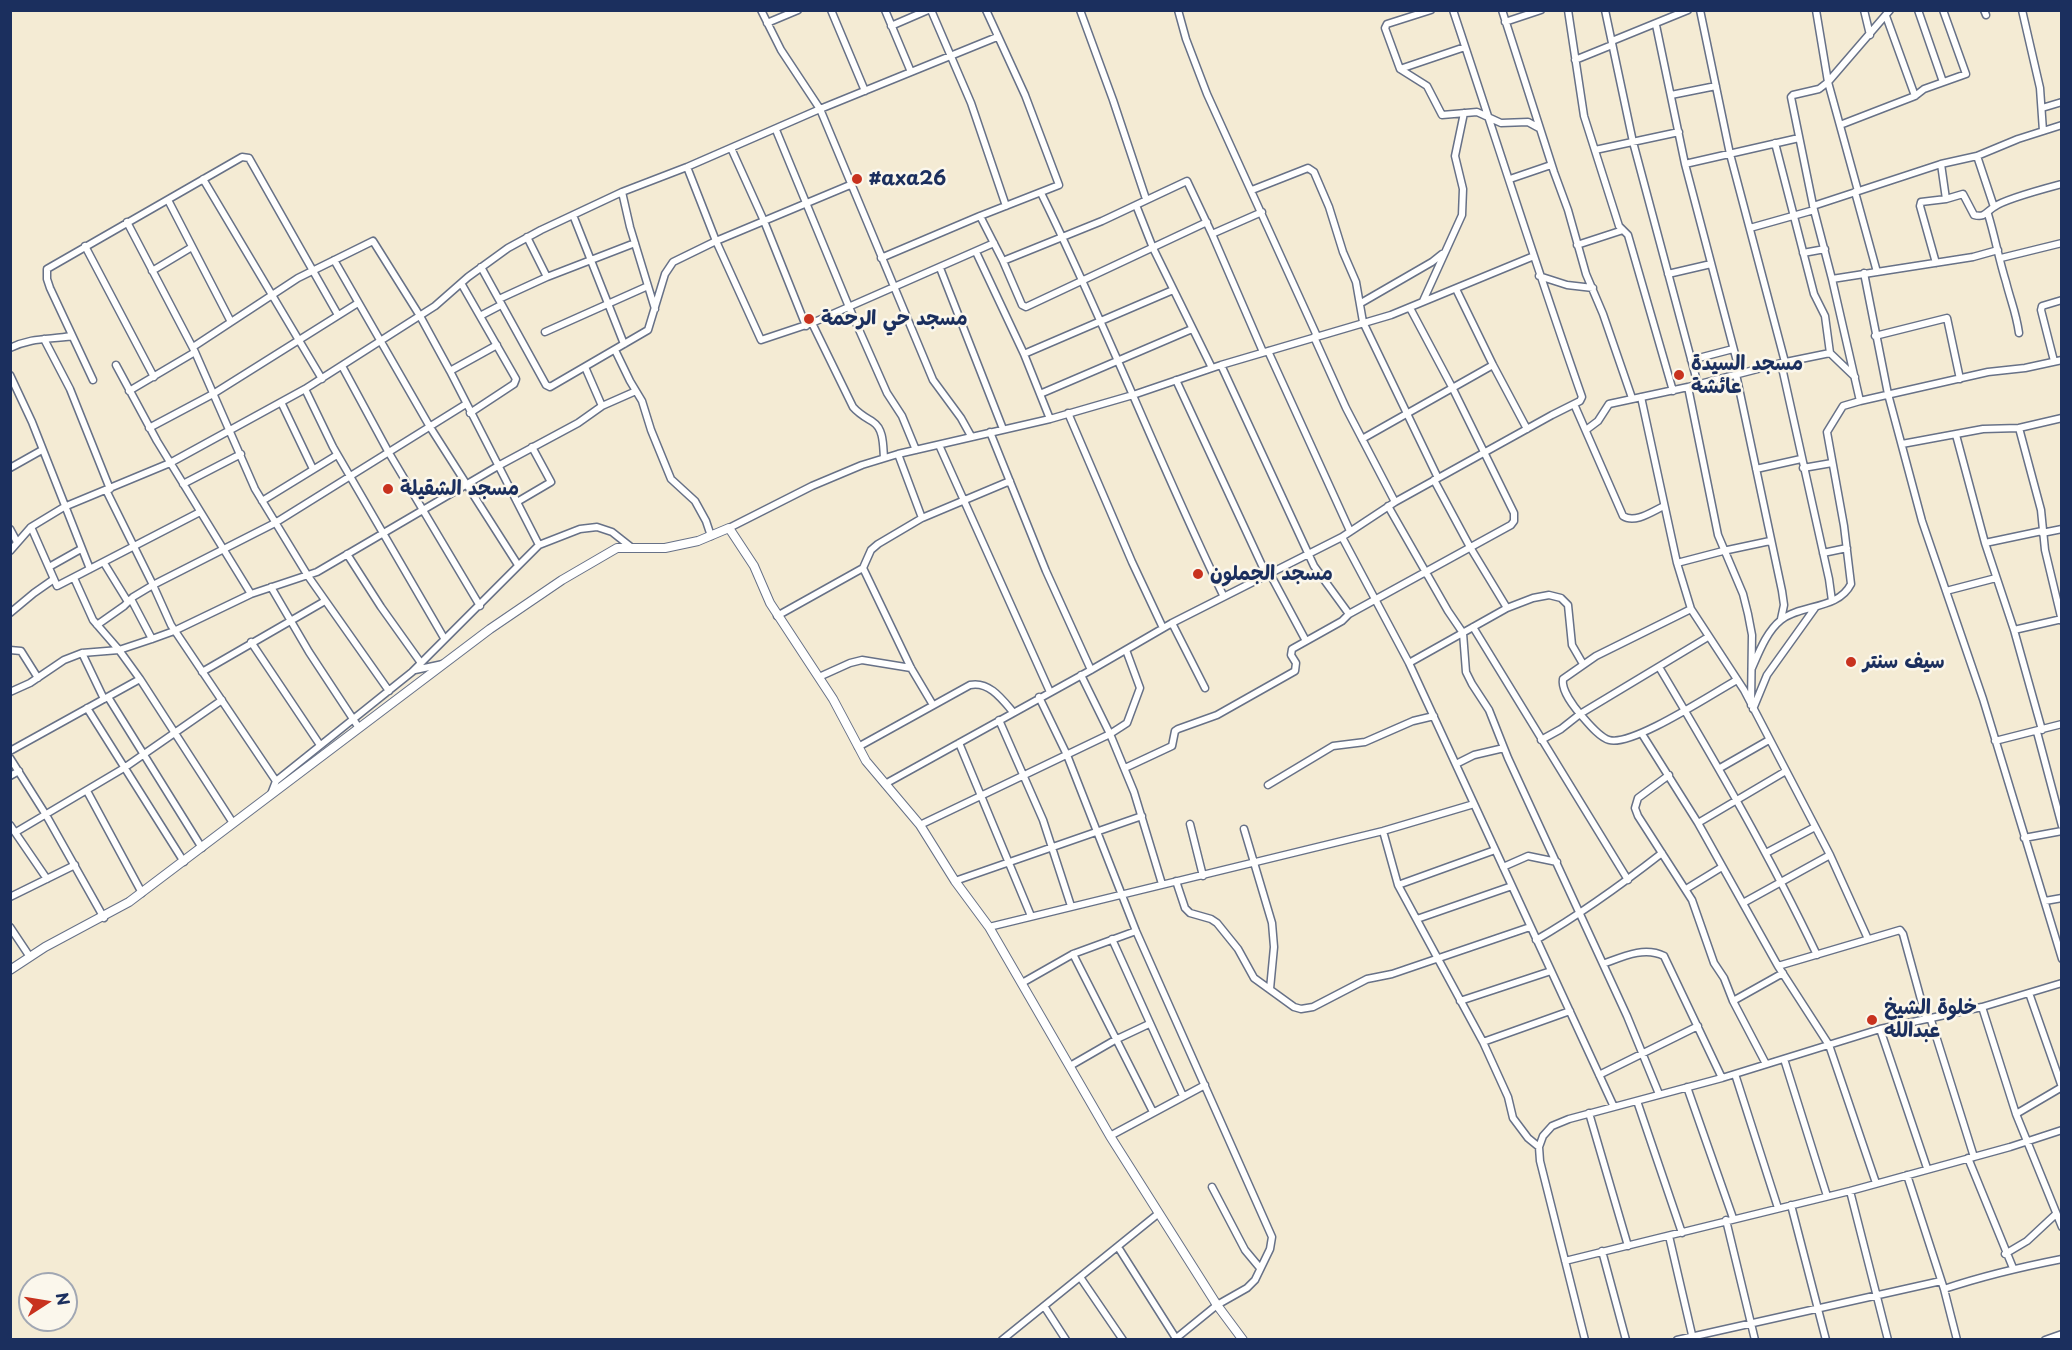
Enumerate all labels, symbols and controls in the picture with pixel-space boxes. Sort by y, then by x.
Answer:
place label: #axa26 [869,167,946,191]
marker: #axa26 [850,172,864,186]
place label: مسجد حي الرحمة [821,307,968,331]
marker: مسجد حي الرحمة [802,312,816,326]
place label: مسجد السيدة عائشة [1691,352,1803,399]
marker: مسجد السيدة عائشة [1672,368,1686,382]
place label: مسجد الشقيلة [400,477,519,501]
marker: مسجد الشقيلة [381,482,395,496]
place label: مسجد الجملون [1210,562,1333,586]
marker: مسجد الجملون [1191,567,1205,581]
place label: سيف سنتر [1863,650,1945,674]
marker: سيف سنتر [1844,655,1858,669]
place label: خلوة الشيخ عبدالله [1884,996,1977,1043]
marker: خلوة الشيخ عبدالله [1865,1013,1879,1027]
north arrow [18,1272,78,1332]
text: N [51,1290,77,1307]

